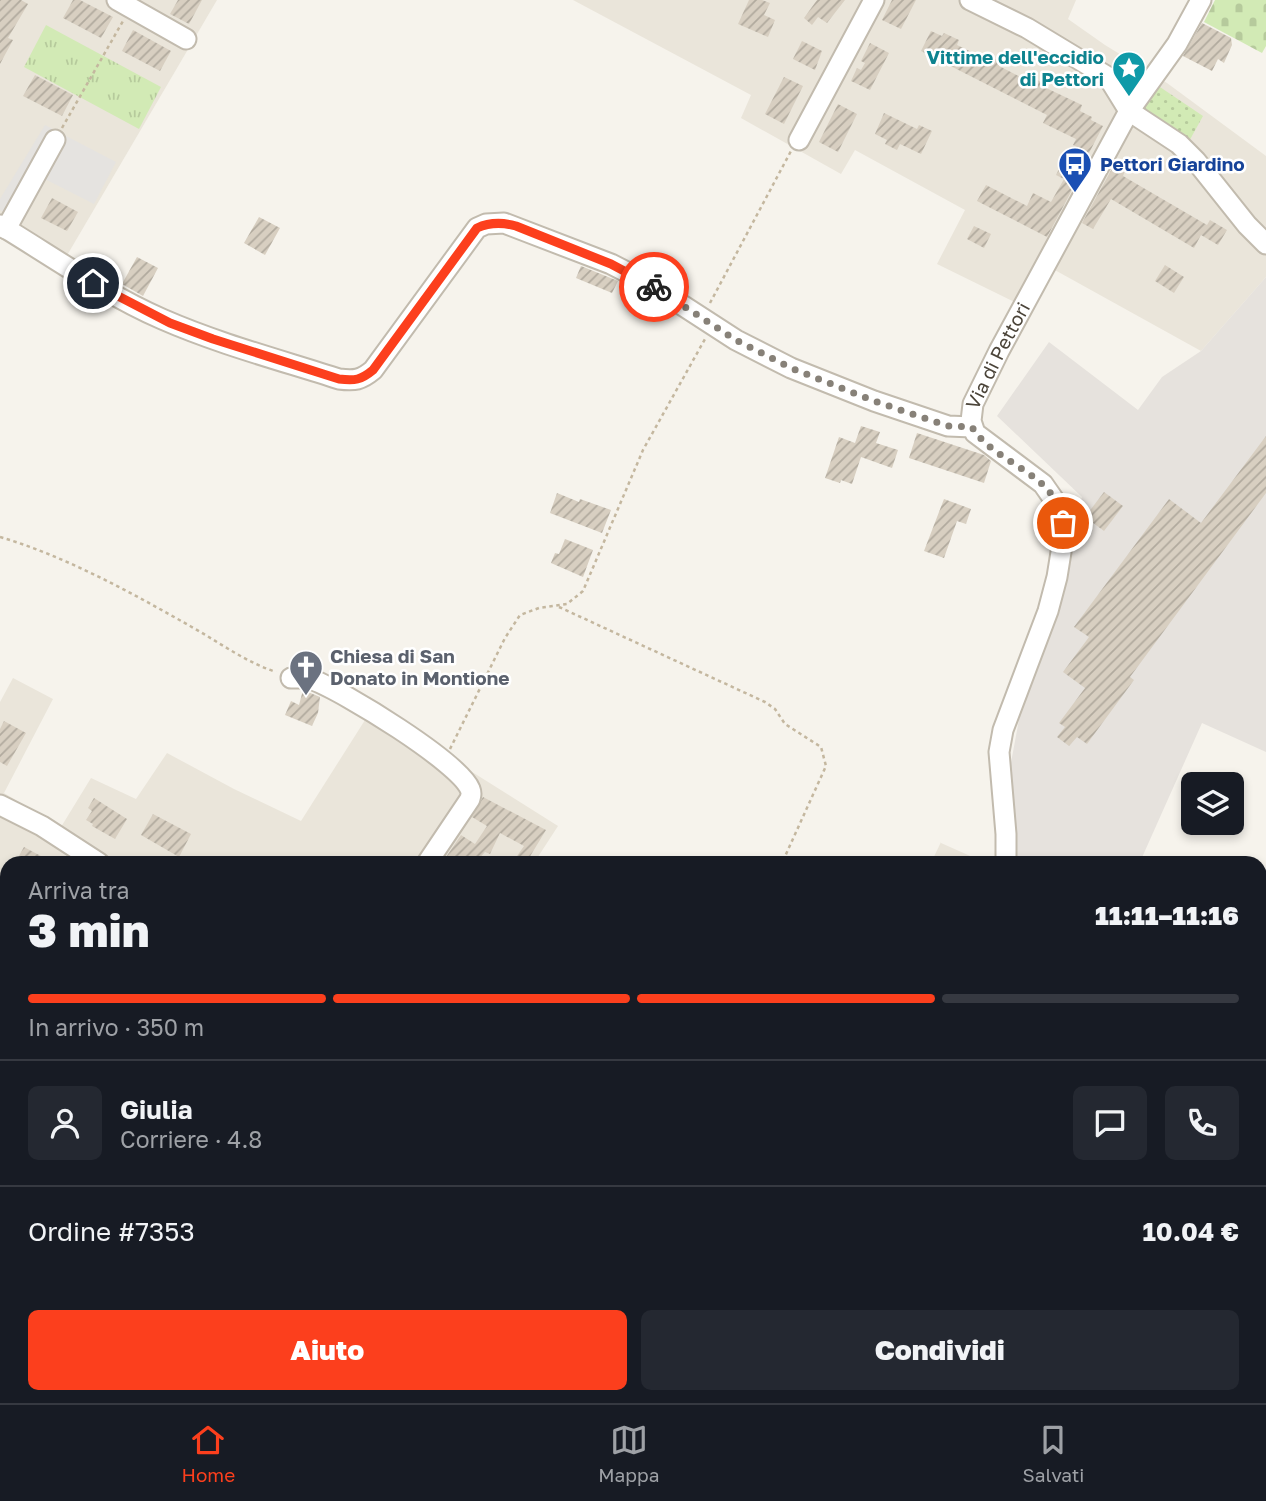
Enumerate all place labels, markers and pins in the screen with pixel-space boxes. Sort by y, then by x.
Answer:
place label: Vittime dell'eccidio di Pettori [927,45,1104,90]
place icon: Vittime dell'eccidio di Pettori [1110,49,1148,98]
bus stop icon: Pettori Giardino [1056,145,1094,194]
place label: Pettori Giardino [1100,152,1245,175]
pin [63,253,123,313]
pin [1033,493,1093,553]
place label: Chiesa di San Donato in Montione [330,644,509,689]
church icon: Chiesa di San Donato in Montione [287,648,325,697]

